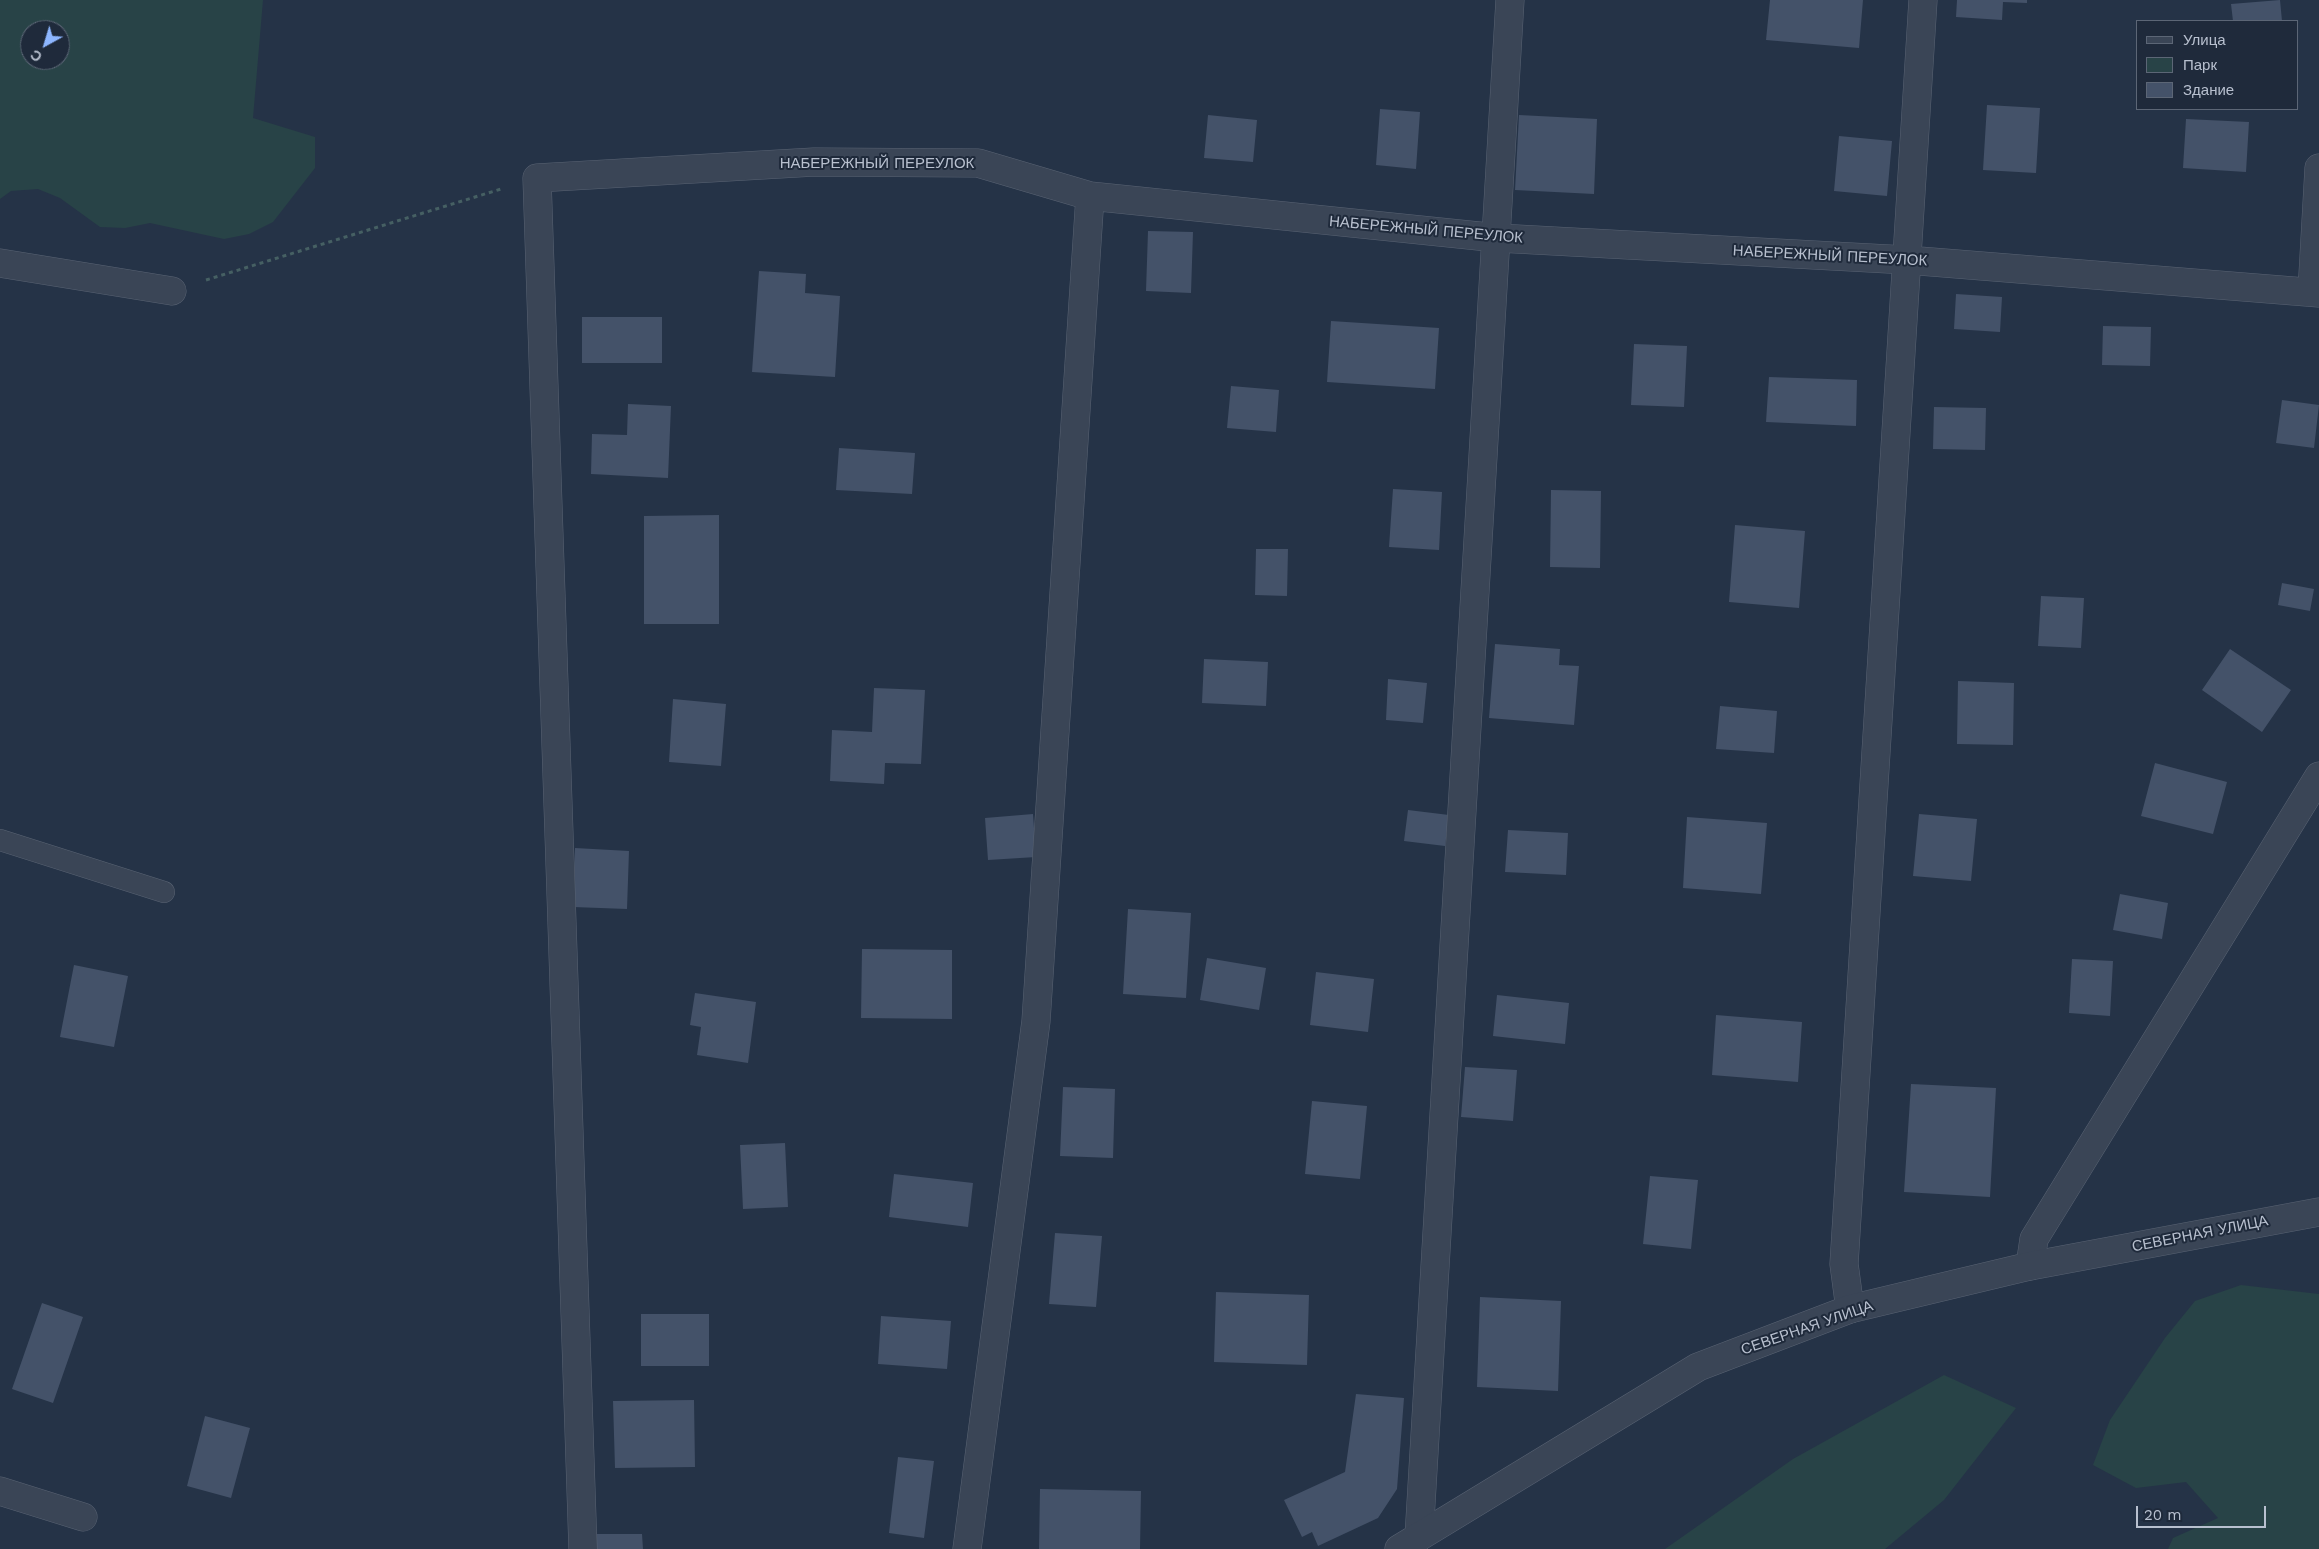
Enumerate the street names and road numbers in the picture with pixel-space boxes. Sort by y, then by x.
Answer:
street label: НАБЕРЕЖНЫЙ ПЕРЕУЛОК [780,155,974,173]
street label: НАБЕРЕЖНЫЙ ПЕРЕУЛОК [1328,213,1524,247]
street label: НАБЕРЕЖНЫЙ ПЕРЕУЛОК [1732,242,1928,270]
street label: СЕВЕРНАЯ УЛИЦА [2130,1212,2270,1256]
street label: СЕВЕРНАЯ УЛИЦА [1739,1297,1875,1359]

